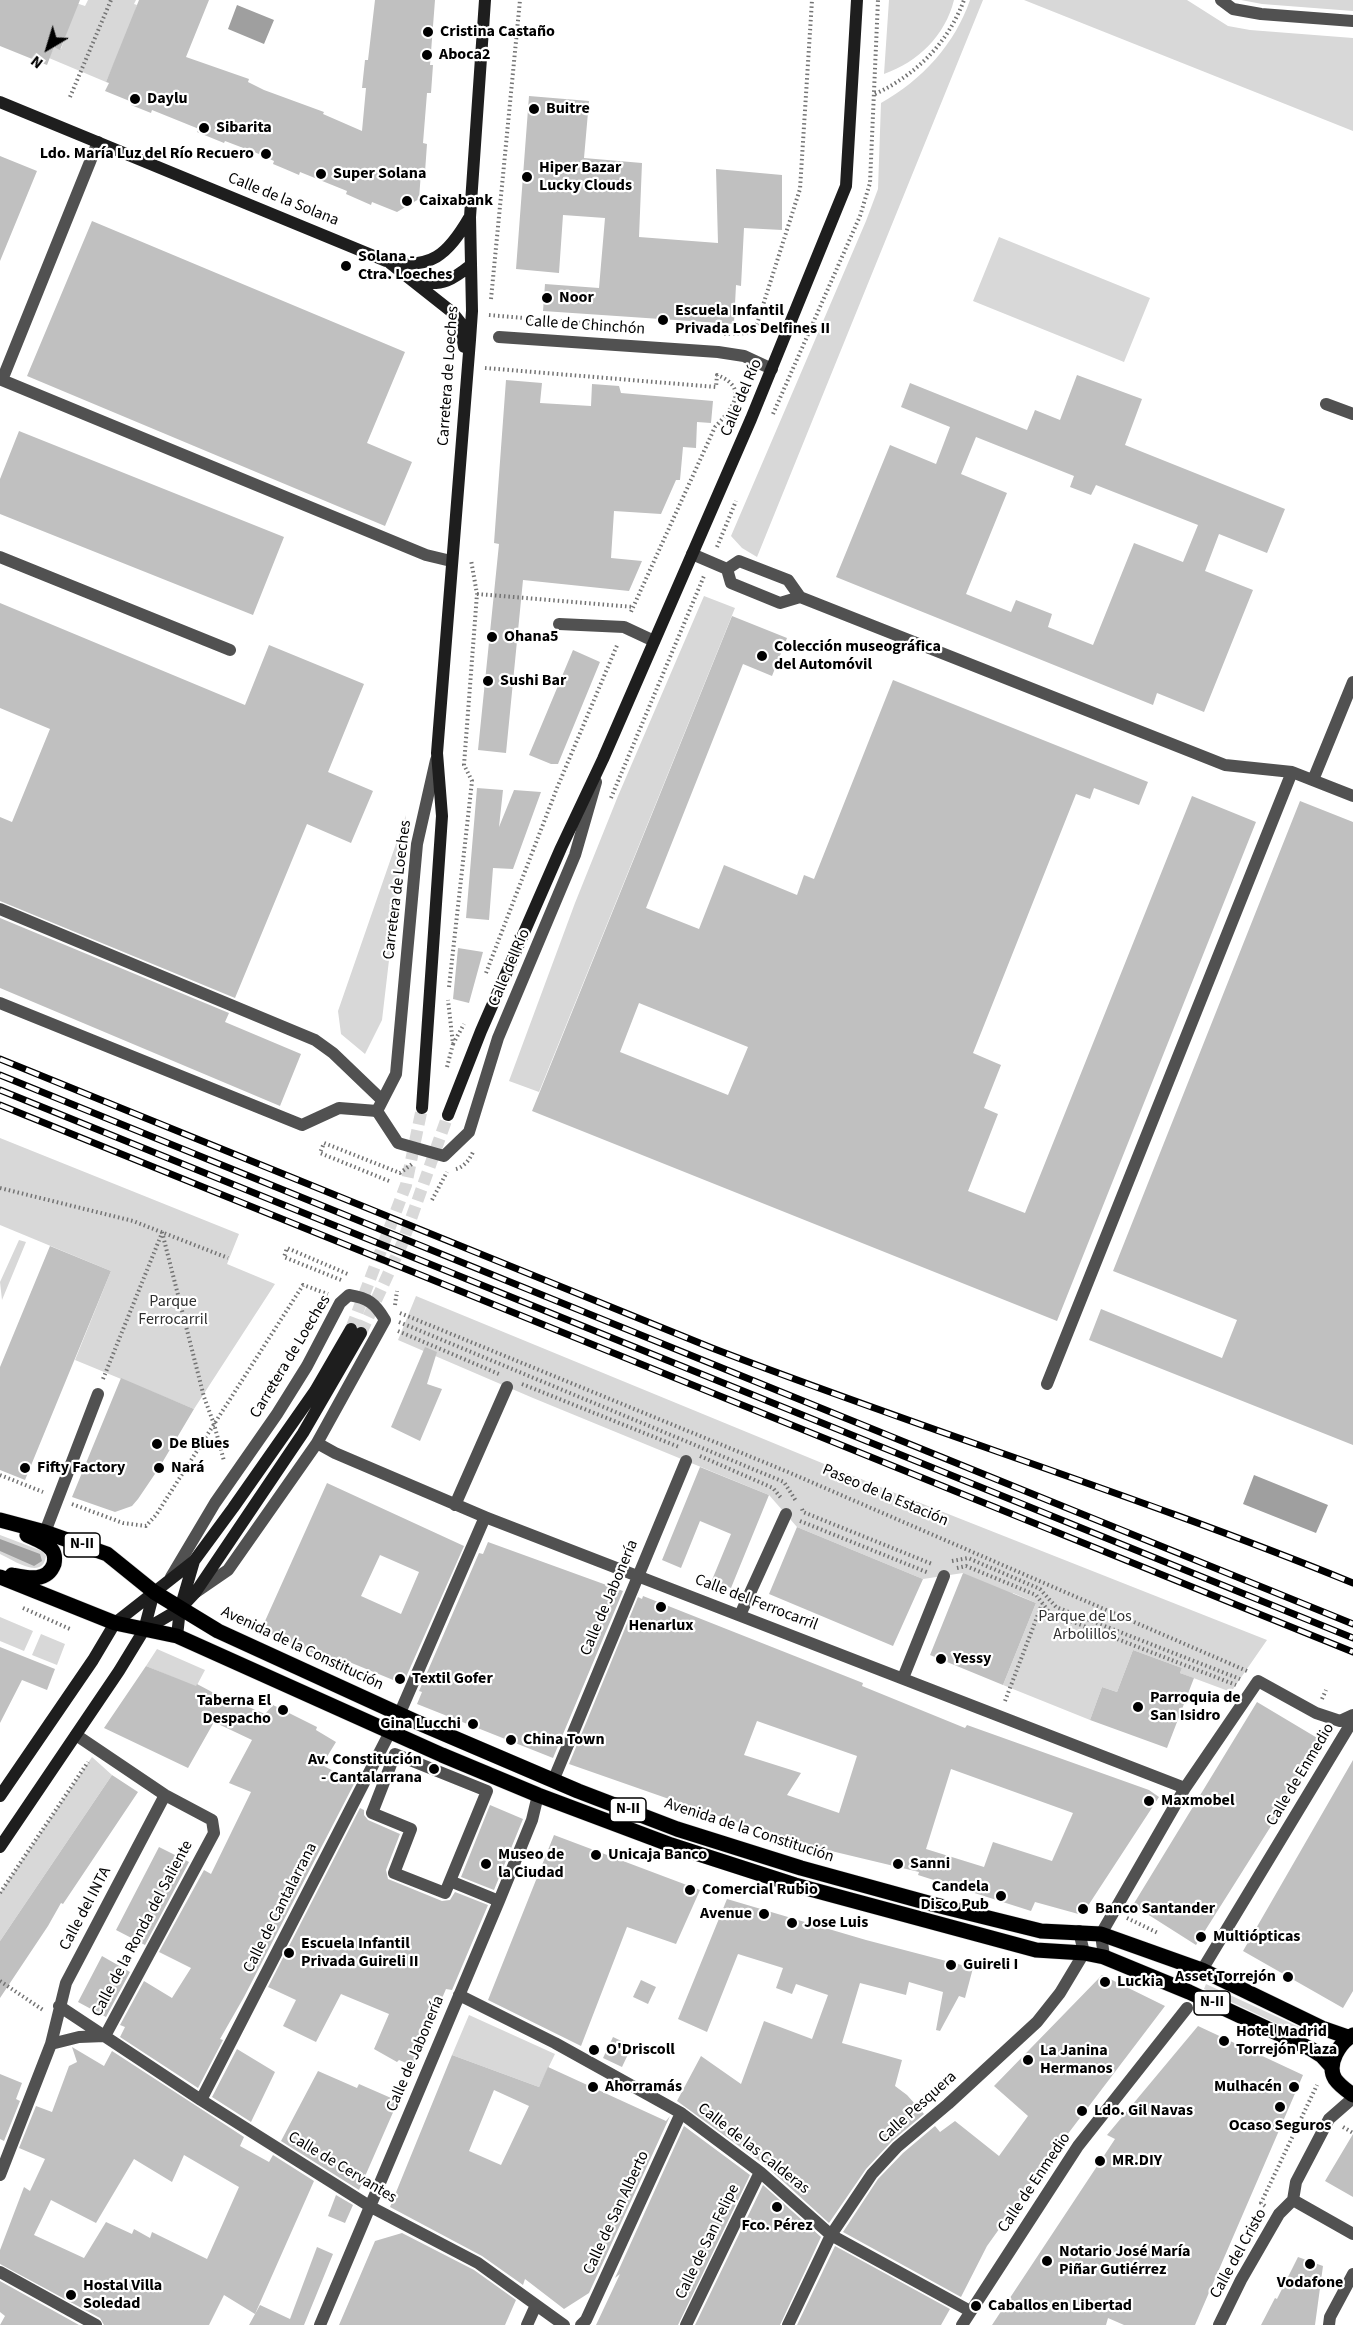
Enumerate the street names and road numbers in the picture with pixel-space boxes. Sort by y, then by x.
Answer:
street label: Calle de la Solana [225,169,341,231]
street label: Carretera de Loeches [435,305,463,447]
street label: Calle de Chinchón [524,312,646,340]
street label: Calle del Río [717,356,767,440]
street label: Carretera de Loeches [380,819,416,961]
street label: Calle del Río [485,926,535,1010]
street label: Carretera de Loeches [247,1292,335,1422]
street label: Paseo de la Estación [819,1461,951,1531]
road number: N-II [64,1533,100,1557]
street label: Calle de Jabonería [577,1537,643,1659]
street label: Calle del Ferrocarril [692,1571,820,1635]
street label: Avenida de la Constitución [218,1603,386,1695]
street label: Calle de Enmedio [1263,1720,1339,1830]
street label: Avenida de la Constitución [662,1794,836,1868]
road number: N-II [610,1798,646,1822]
street label: Calle de la Ronda del Saliente [88,1838,198,2020]
street label: Calle de Cantalarrana [240,1840,322,1976]
street label: Calle del INTA [56,1864,116,1954]
road number: N-II [1194,1991,1230,2015]
street label: Calle de Jabonería [383,1993,449,2115]
street label: Calle Pesquera [875,2068,961,2148]
street label: Calle de las Calderas [693,2099,813,2199]
street label: Calle de Cervantes [284,2128,400,2208]
street label: Calle de Enmedio [995,2129,1075,2237]
street label: Calle de San Alberto [580,2148,654,2278]
street label: Calle de San Felipe [672,2181,744,2303]
street label: Calle del Cristo [1206,2206,1272,2302]

